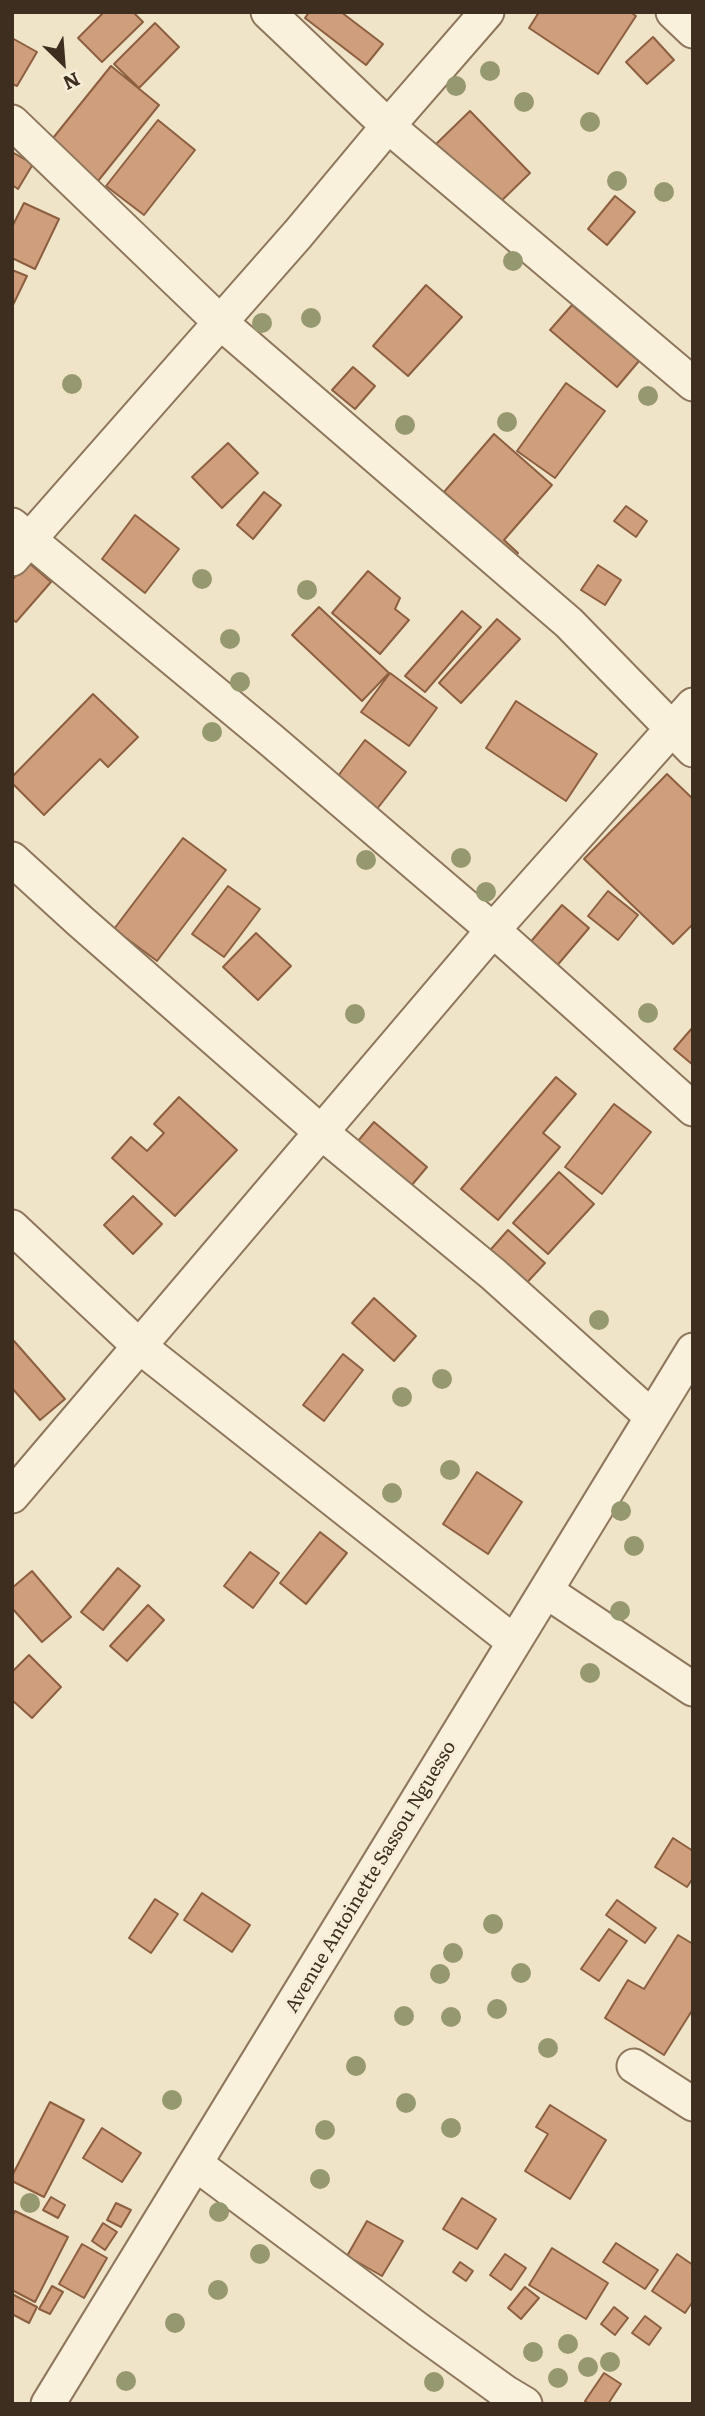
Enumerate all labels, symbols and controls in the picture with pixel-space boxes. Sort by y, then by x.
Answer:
north arrow [28,28,98,98]
text: N [59,66,85,98]
street label: Avenue Antoinette Sassou Nguesso [281,1737,461,2017]

